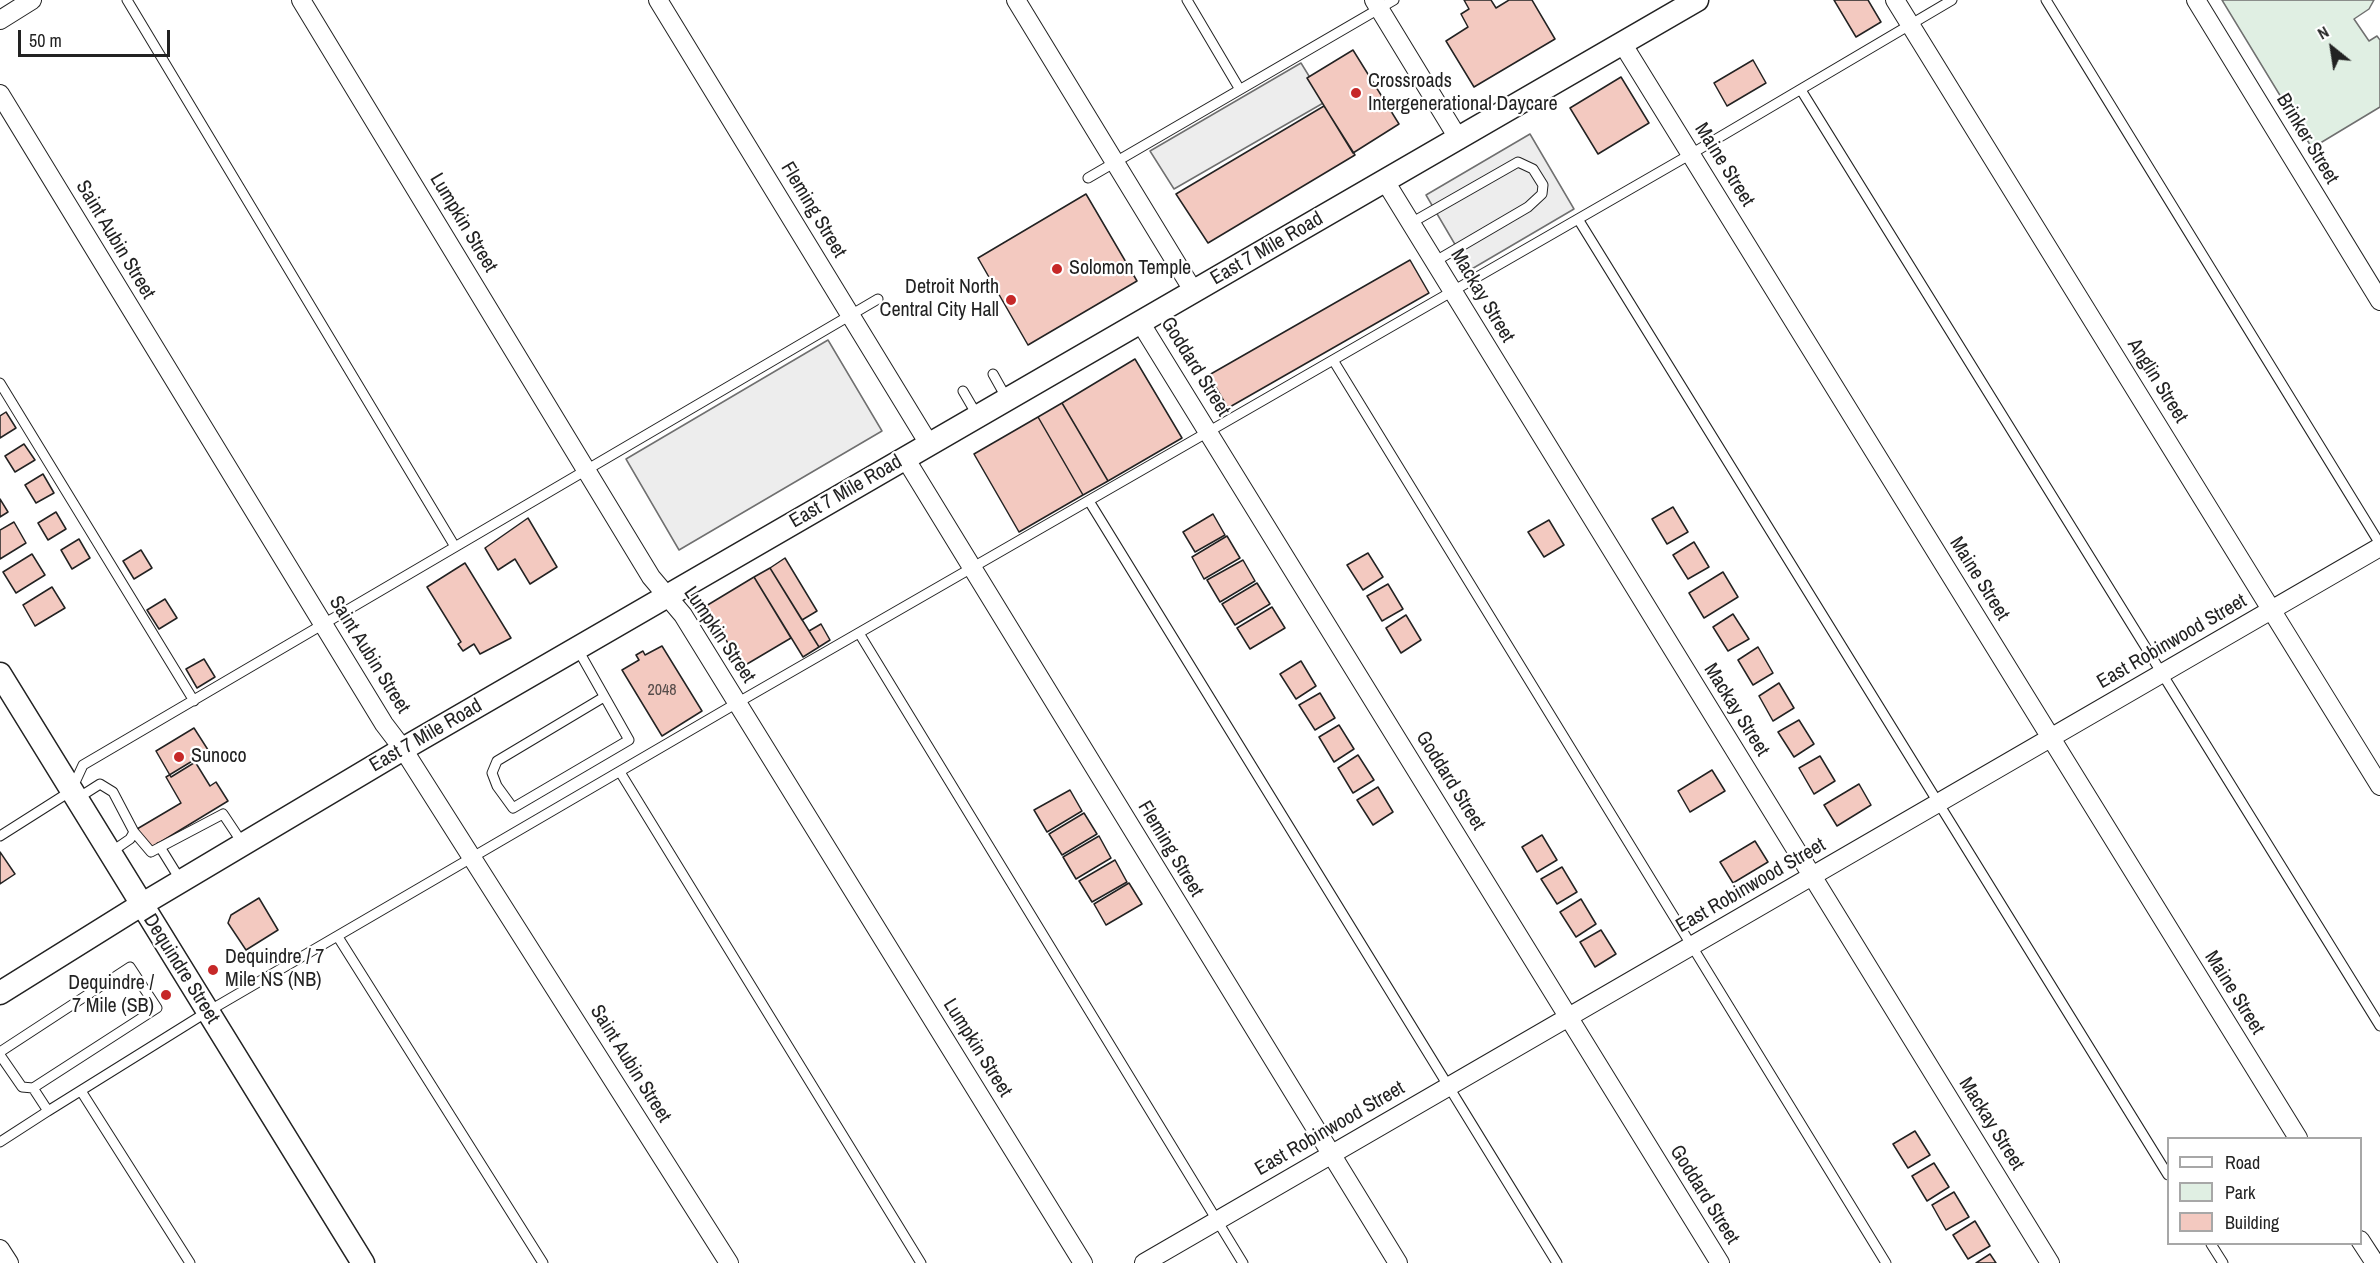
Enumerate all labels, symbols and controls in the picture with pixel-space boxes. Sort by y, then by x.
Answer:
scale bar [21,18,172,56]
north arrow [2302,18,2362,78]
text: N [2313,21,2333,44]
text: 50 m [29,28,62,53]
place label: Crossroads Intergenerational Daycare [1368,70,1558,117]
marker: Crossroads Intergenerational Daycare [1349,86,1363,100]
street label: Brinker Street [2271,89,2343,189]
street label: Maine Street [1689,119,1759,211]
street label: Fleming Street [775,158,851,262]
street label: Lumpkin Street [424,169,502,277]
street label: Saint Aubin Street [70,176,160,304]
street label: East 7 Mile Road [1207,207,1327,291]
street label: Mackay Street [1445,245,1519,347]
place label: Solomon Temple [1069,257,1191,281]
marker: Solomon Temple [1050,262,1064,276]
place label: Detroit North Central City Hall [880,276,999,323]
marker: Detroit North Central City Hall [1004,293,1018,307]
street label: Goddard Street [1155,313,1235,421]
street label: Anglin Street [2122,334,2192,428]
street label: East 7 Mile Road [786,450,906,534]
street label: Maine Street [1944,533,2014,625]
street label: Lumpkin Street [678,582,760,688]
street label: East Robinwood Street [2093,589,2251,695]
street label: Saint Aubin Street [323,592,415,718]
street label: Mackay Street [1698,659,1774,761]
house number: 2048 [647,681,677,701]
street label: East 7 Mile Road [366,694,486,778]
street label: Goddard Street [1410,727,1490,835]
place label: Sunoco [191,745,247,769]
marker: Sunoco [172,750,186,764]
street label: Fleming Street [1132,797,1208,901]
street label: East Robinwood Street [1672,833,1830,939]
street label: Dequindre Street [138,910,224,1028]
place label: Dequindre / 7 Mile NS (NB) [225,946,324,993]
street label: Maine Street [2199,947,2269,1039]
marker: Dequindre / 7 Mile NS (NB) [206,963,220,977]
place label: Dequindre / 7 Mile (SB) [68,972,154,1019]
marker: Dequindre / 7 Mile (SB) [159,988,173,1002]
street label: Lumpkin Street [937,994,1017,1102]
street label: Saint Aubin Street [584,1001,676,1127]
street label: Mackay Street [1953,1073,2029,1175]
street label: East Robinwood Street [1251,1076,1409,1182]
legend [2167,1137,2362,1245]
street label: Goddard Street [1664,1141,1744,1249]
text: Road [2225,1150,2260,1175]
text: Park [2225,1180,2255,1205]
text: Building [2225,1210,2279,1235]

